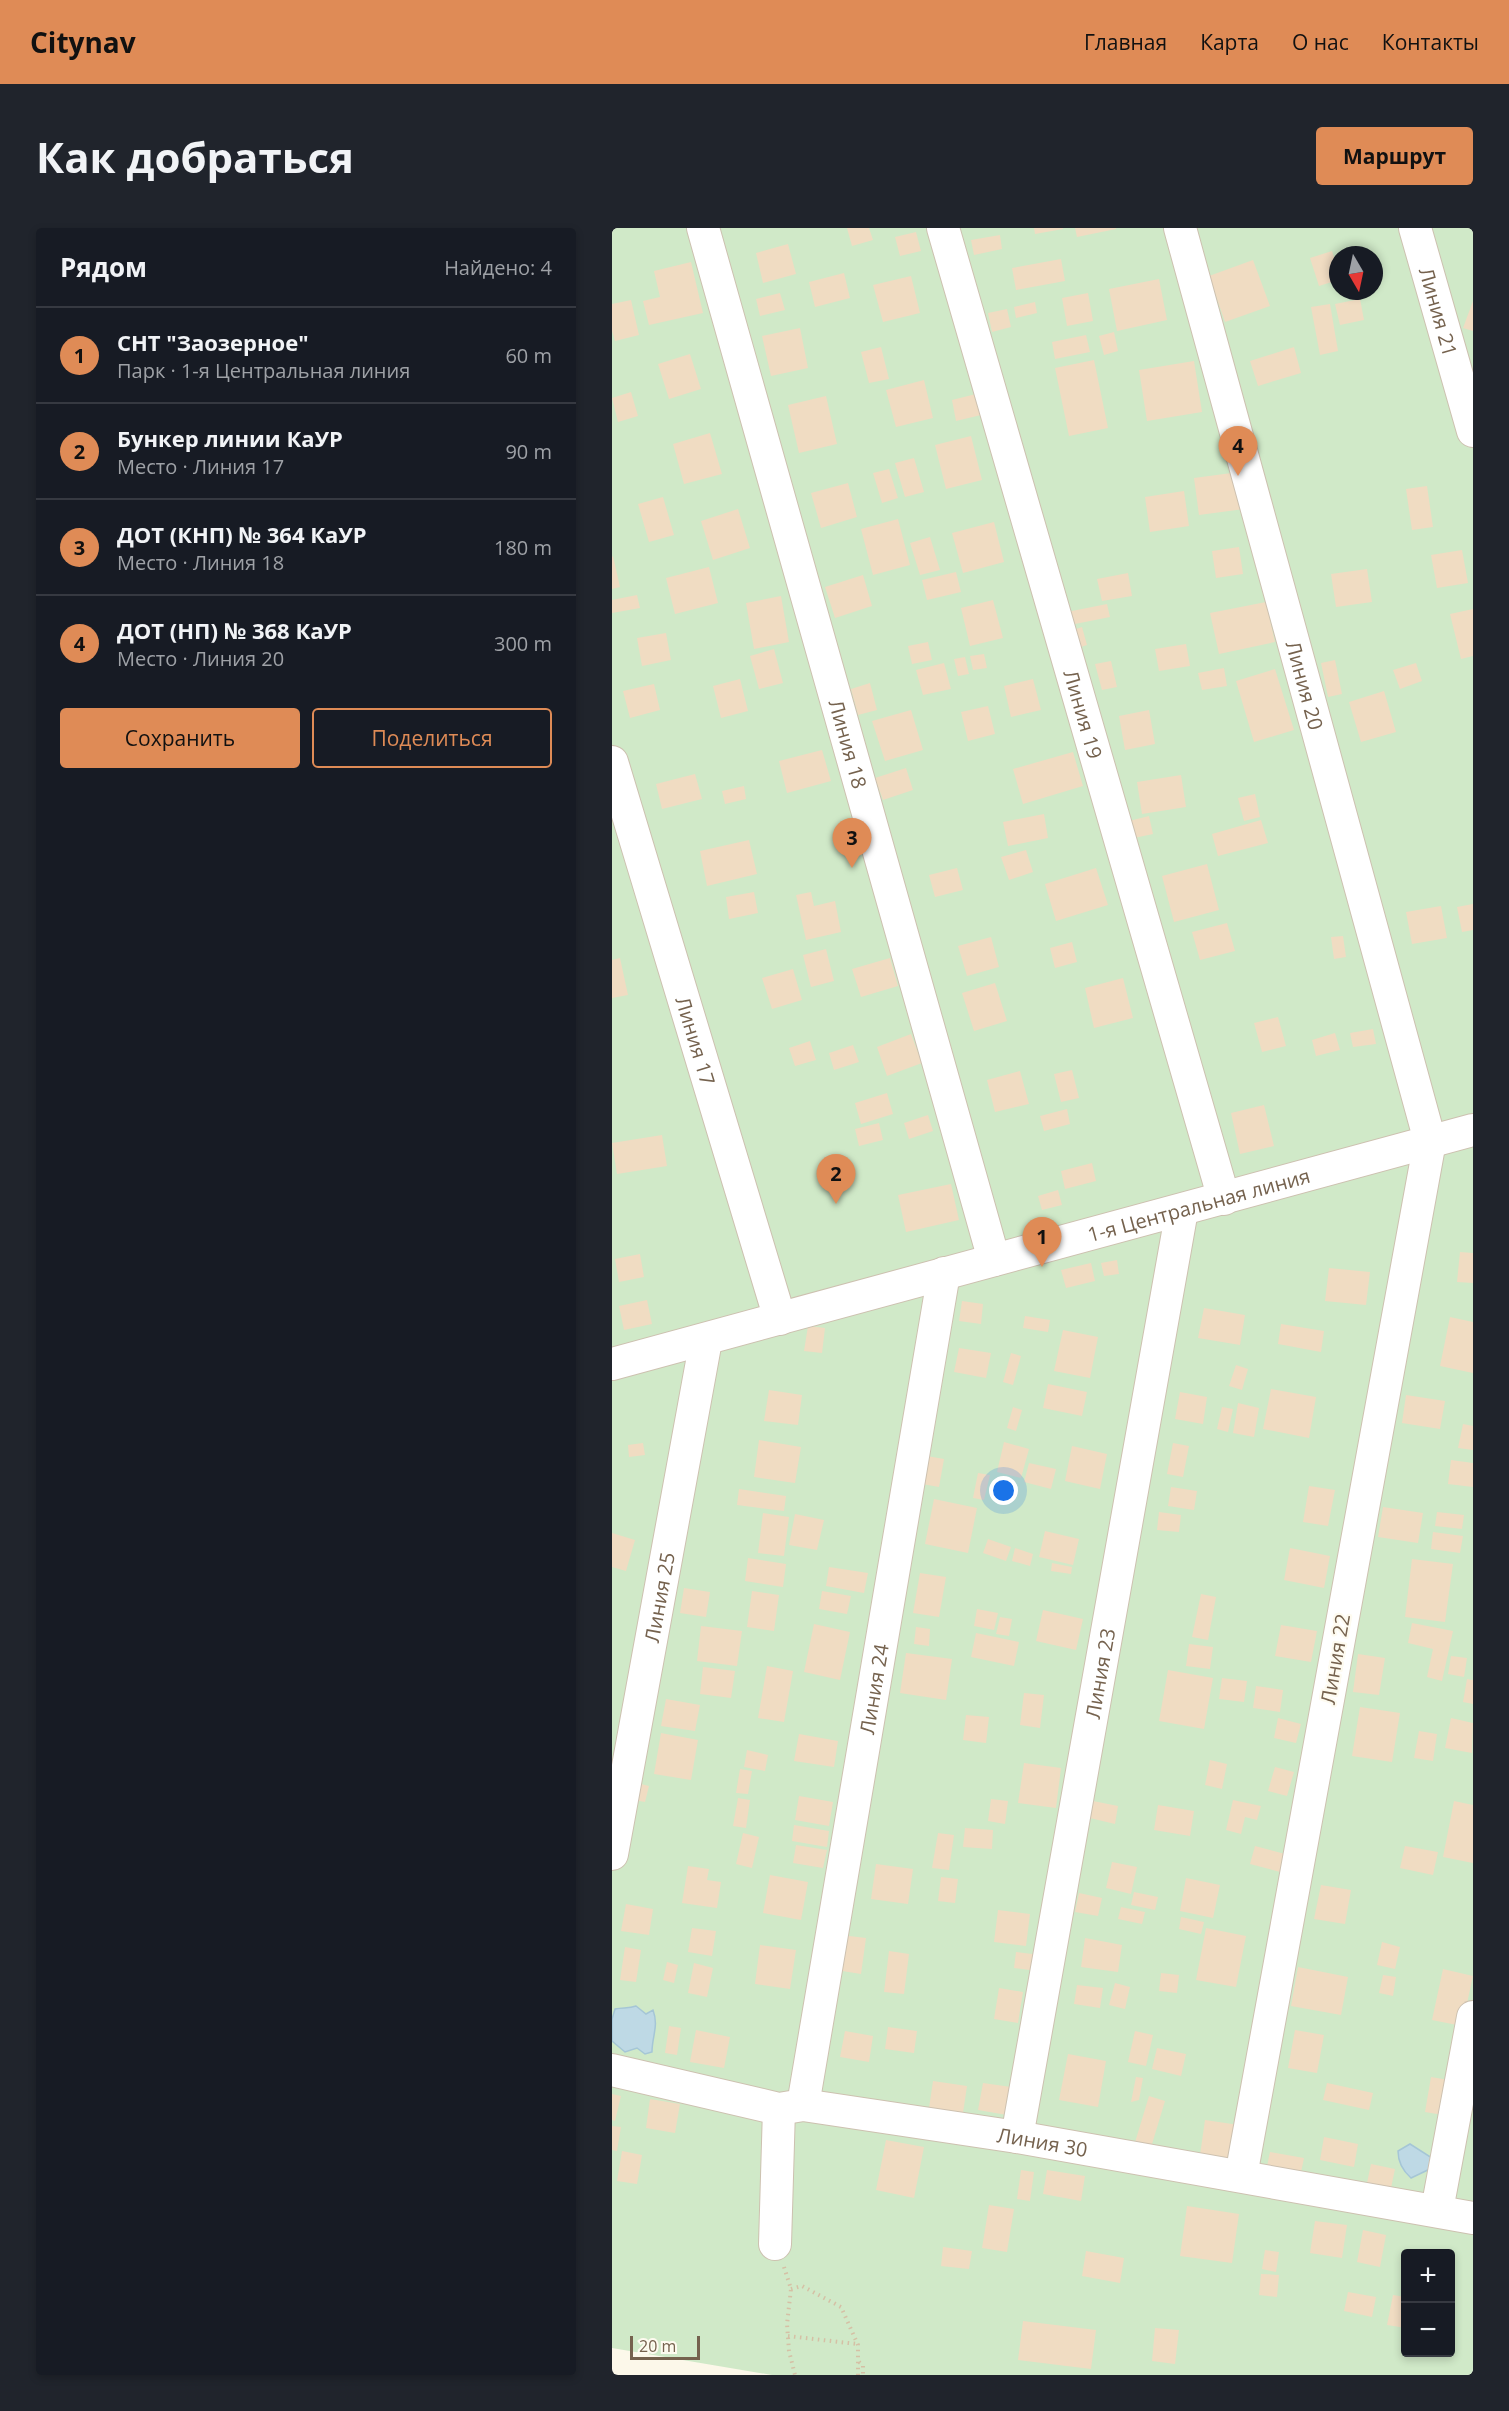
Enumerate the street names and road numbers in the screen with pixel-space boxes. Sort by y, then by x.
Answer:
street label: Линия 21 [1413,264,1464,359]
street label: Линия 20 [1280,638,1330,733]
street label: Линия 19 [1058,666,1109,762]
street label: Линия 18 [823,696,874,791]
street label: Линия 17 [670,993,722,1088]
street label: 1-я Центральная линия [1084,1161,1313,1248]
street label: Линия 25 [637,1550,680,1645]
street label: Линия 22 [1314,1612,1356,1706]
street label: Линия 23 [1078,1626,1121,1721]
street label: Линия 24 [853,1641,895,1736]
street label: Линия 30 [995,2121,1090,2163]

